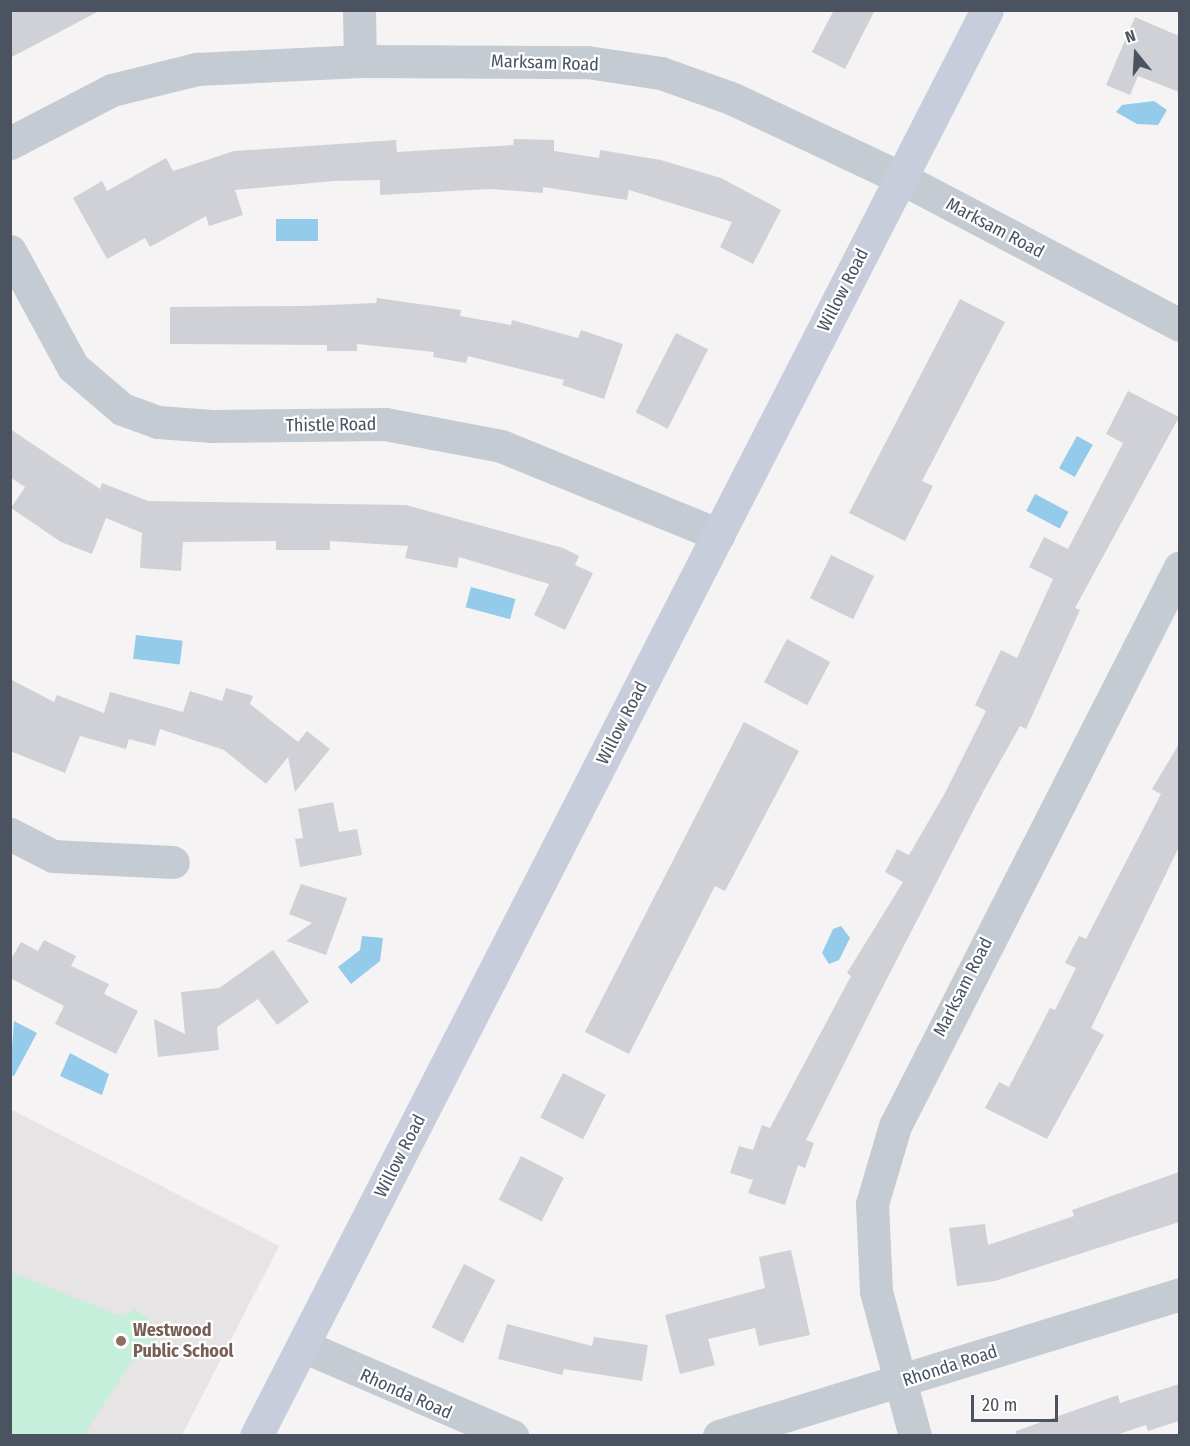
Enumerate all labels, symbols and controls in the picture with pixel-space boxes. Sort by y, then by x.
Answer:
north arrow [1106,24,1166,84]
text: N [1123,26,1138,47]
street label: Marksam Road [491,50,599,76]
street label: Marksam Road [942,193,1048,263]
street label: Willow Road [813,245,873,335]
street label: Thistle Road [285,413,377,437]
street label: Willow Road [592,678,652,768]
street label: Marksam Road [929,934,997,1040]
street label: Willow Road [370,1111,430,1201]
place label: Westwood Public School [133,1320,233,1362]
marker: Westwood Public School [114,1334,128,1348]
street label: Rhonda Road [900,1341,1000,1391]
street label: Rhonda Road [357,1364,455,1424]
scale bar [974,1383,1061,1421]
text: 20 m [982,1394,1017,1416]

